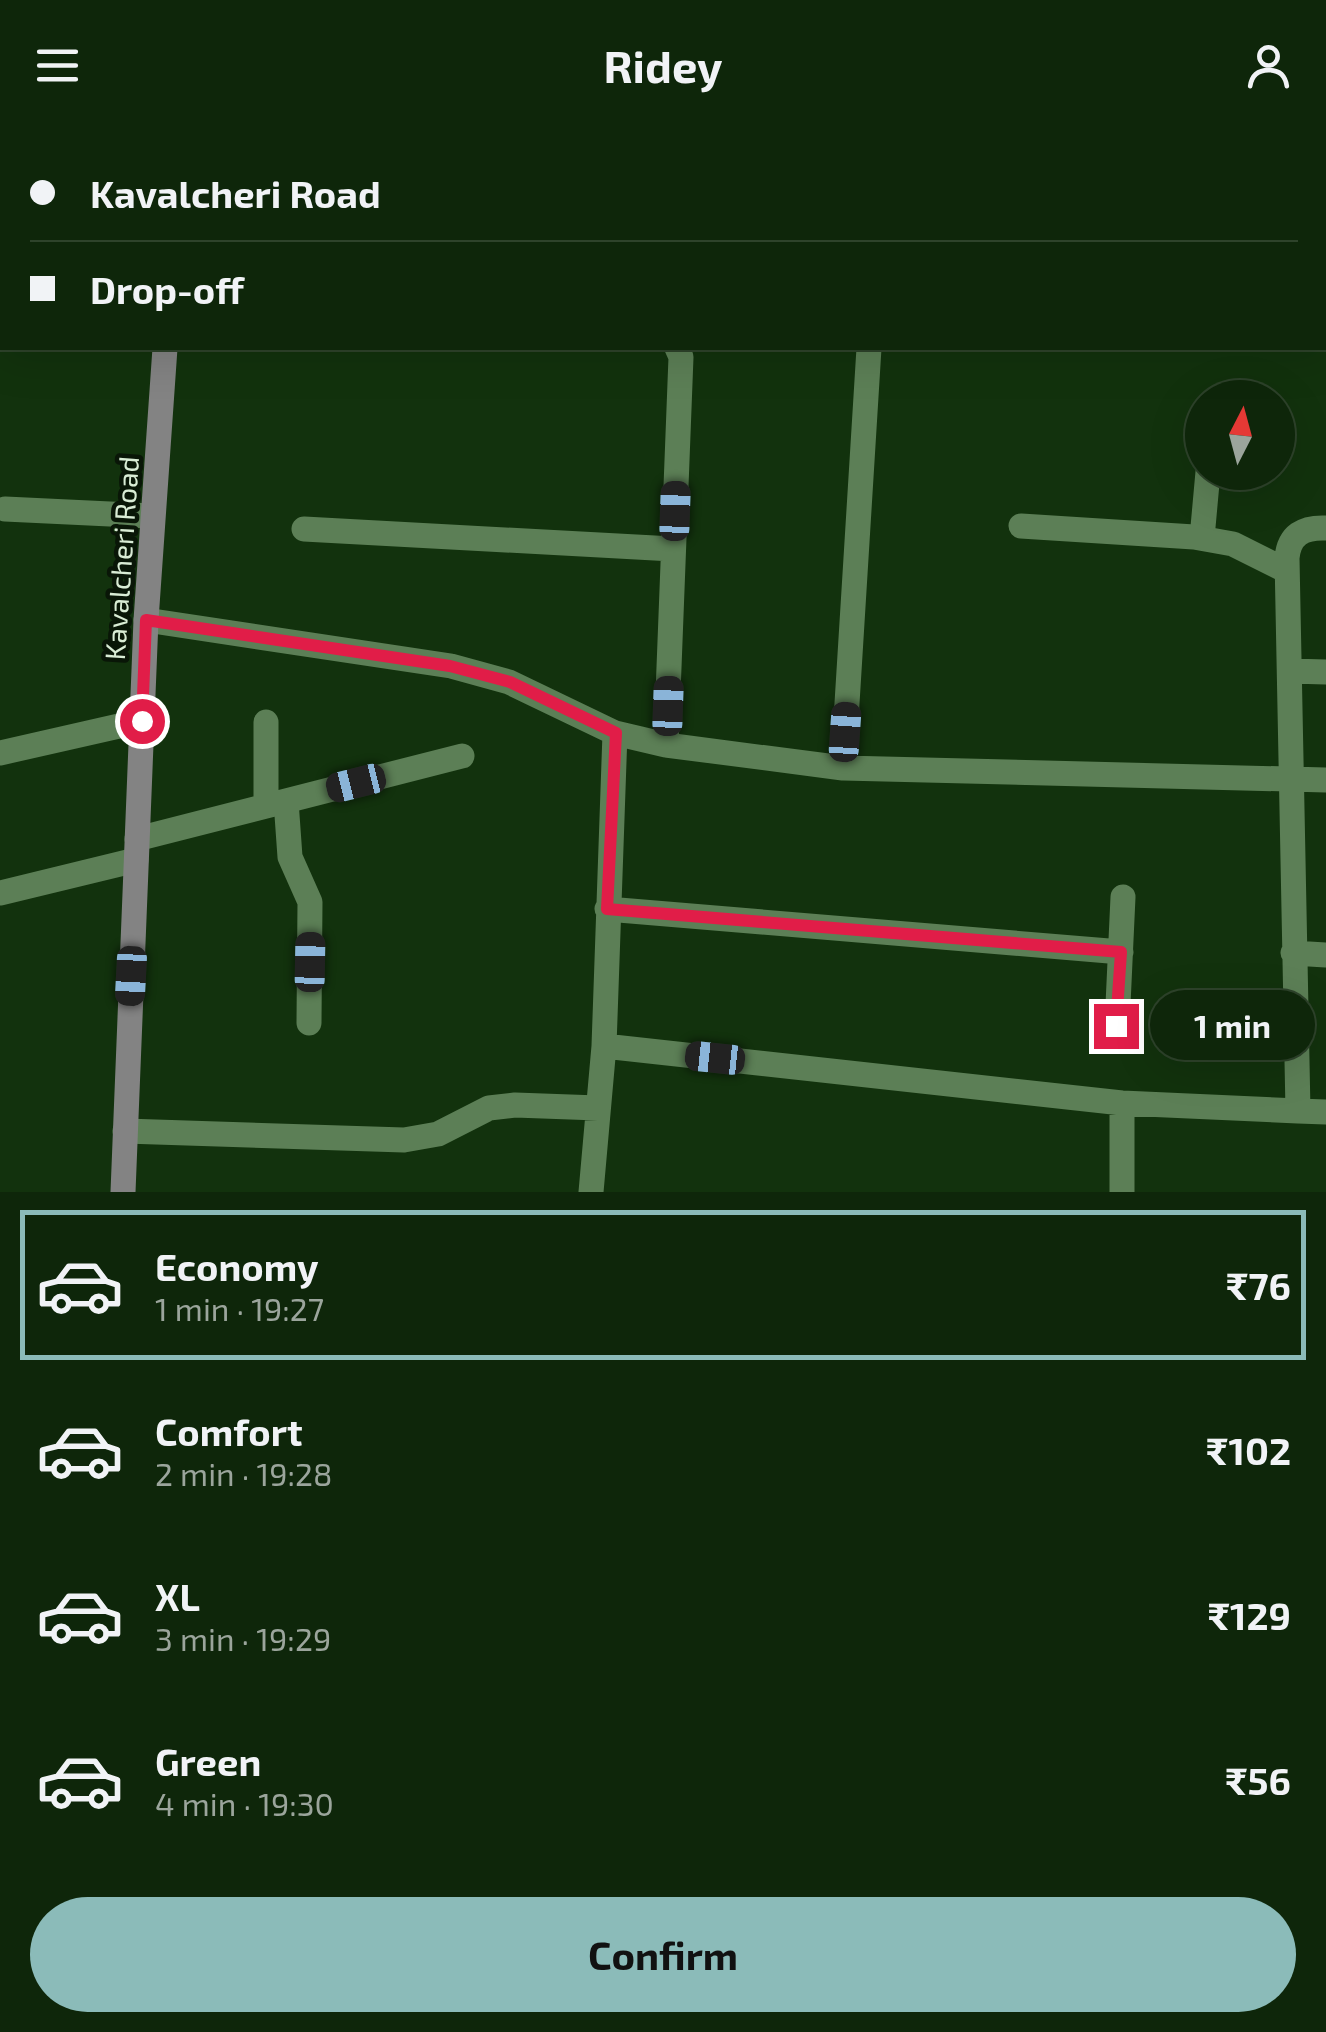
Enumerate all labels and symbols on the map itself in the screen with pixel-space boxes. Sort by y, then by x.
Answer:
north arrow [1185,380,1295,490]
street label: Kavalcheri Road [97,455,145,661]
car [659,480,691,542]
car [652,675,684,737]
route start [120,699,165,744]
car [828,701,862,763]
car [323,761,389,805]
car [294,932,326,992]
car [114,945,148,1007]
callout: 1 min [1151,991,1316,1061]
route end [1094,1004,1139,1049]
car [684,1040,746,1076]

